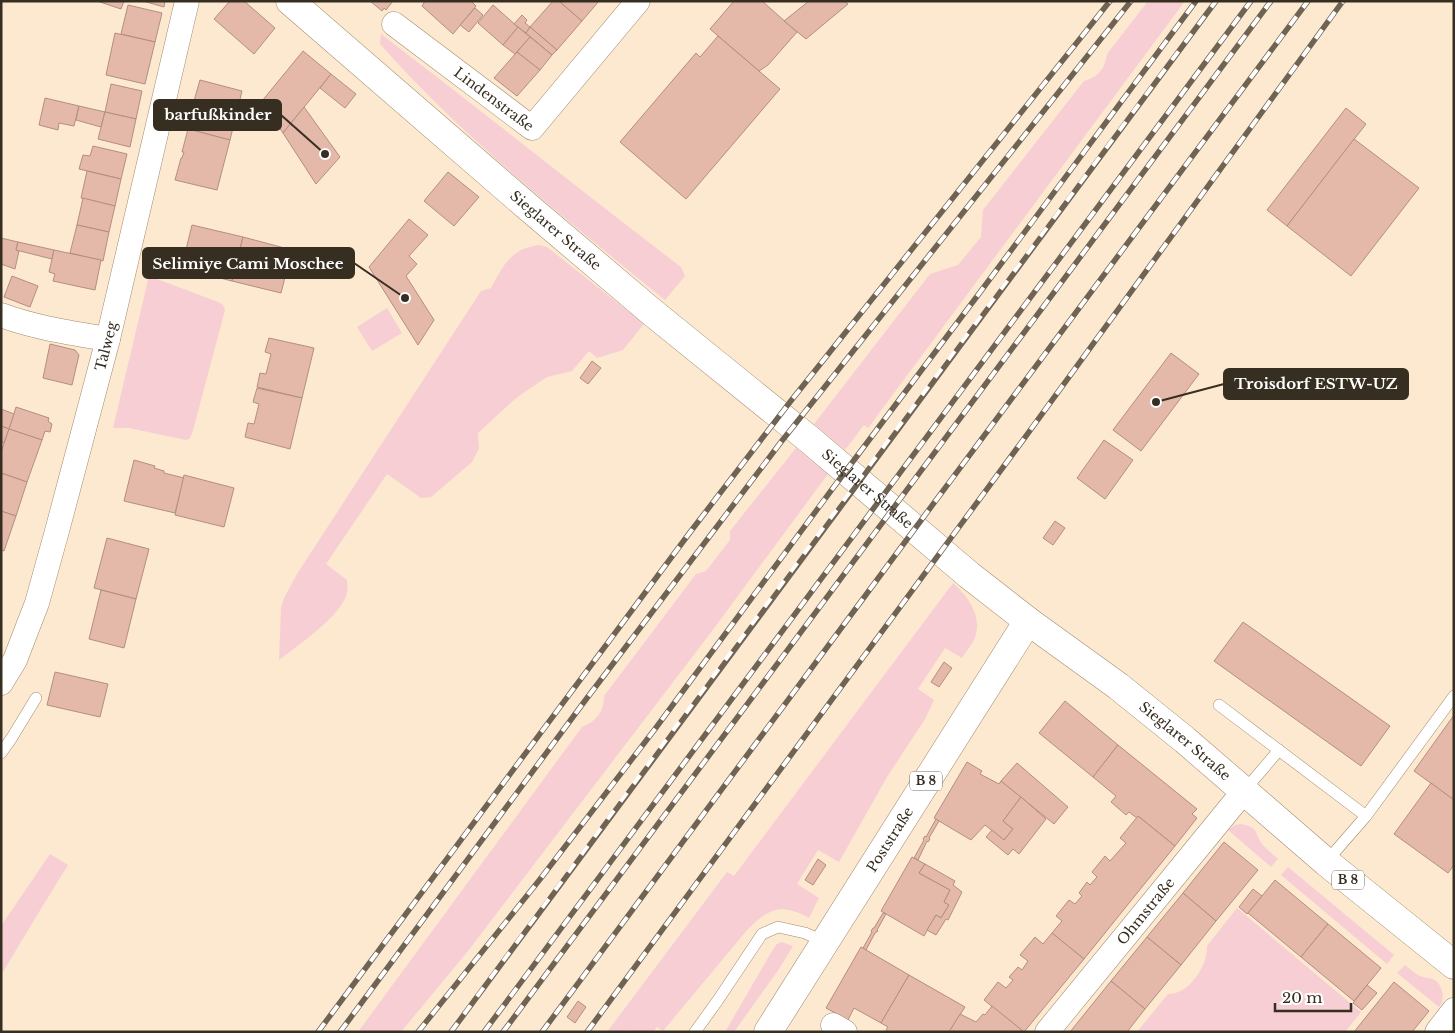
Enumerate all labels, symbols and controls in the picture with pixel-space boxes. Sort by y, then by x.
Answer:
street label: Lindenstraße [450,63,537,135]
callout: barfußkinder [154,100,281,130]
text: barfußkinder [163,105,272,124]
street label: Sieglarer Straße [506,187,605,274]
callout: Selimiye Cami Moschee [143,248,354,278]
text: Selimiye Cami Moschee [153,254,344,273]
street label: Talweg [91,319,121,373]
callout: Troisdorf ESTW-UZ [1224,369,1408,399]
text: Troisdorf ESTW-UZ [1234,374,1398,393]
street label: Sieglarer Straße [818,445,917,532]
street label: Sieglarer Straße [1136,698,1234,784]
road number: B 8 [910,771,942,790]
street label: Poststraße [863,803,917,875]
road number: B 8 [1332,870,1364,890]
street label: Ohmstraße [1113,874,1178,948]
scale bar [1275,980,1351,1012]
text: 20 m [1282,988,1322,1007]

